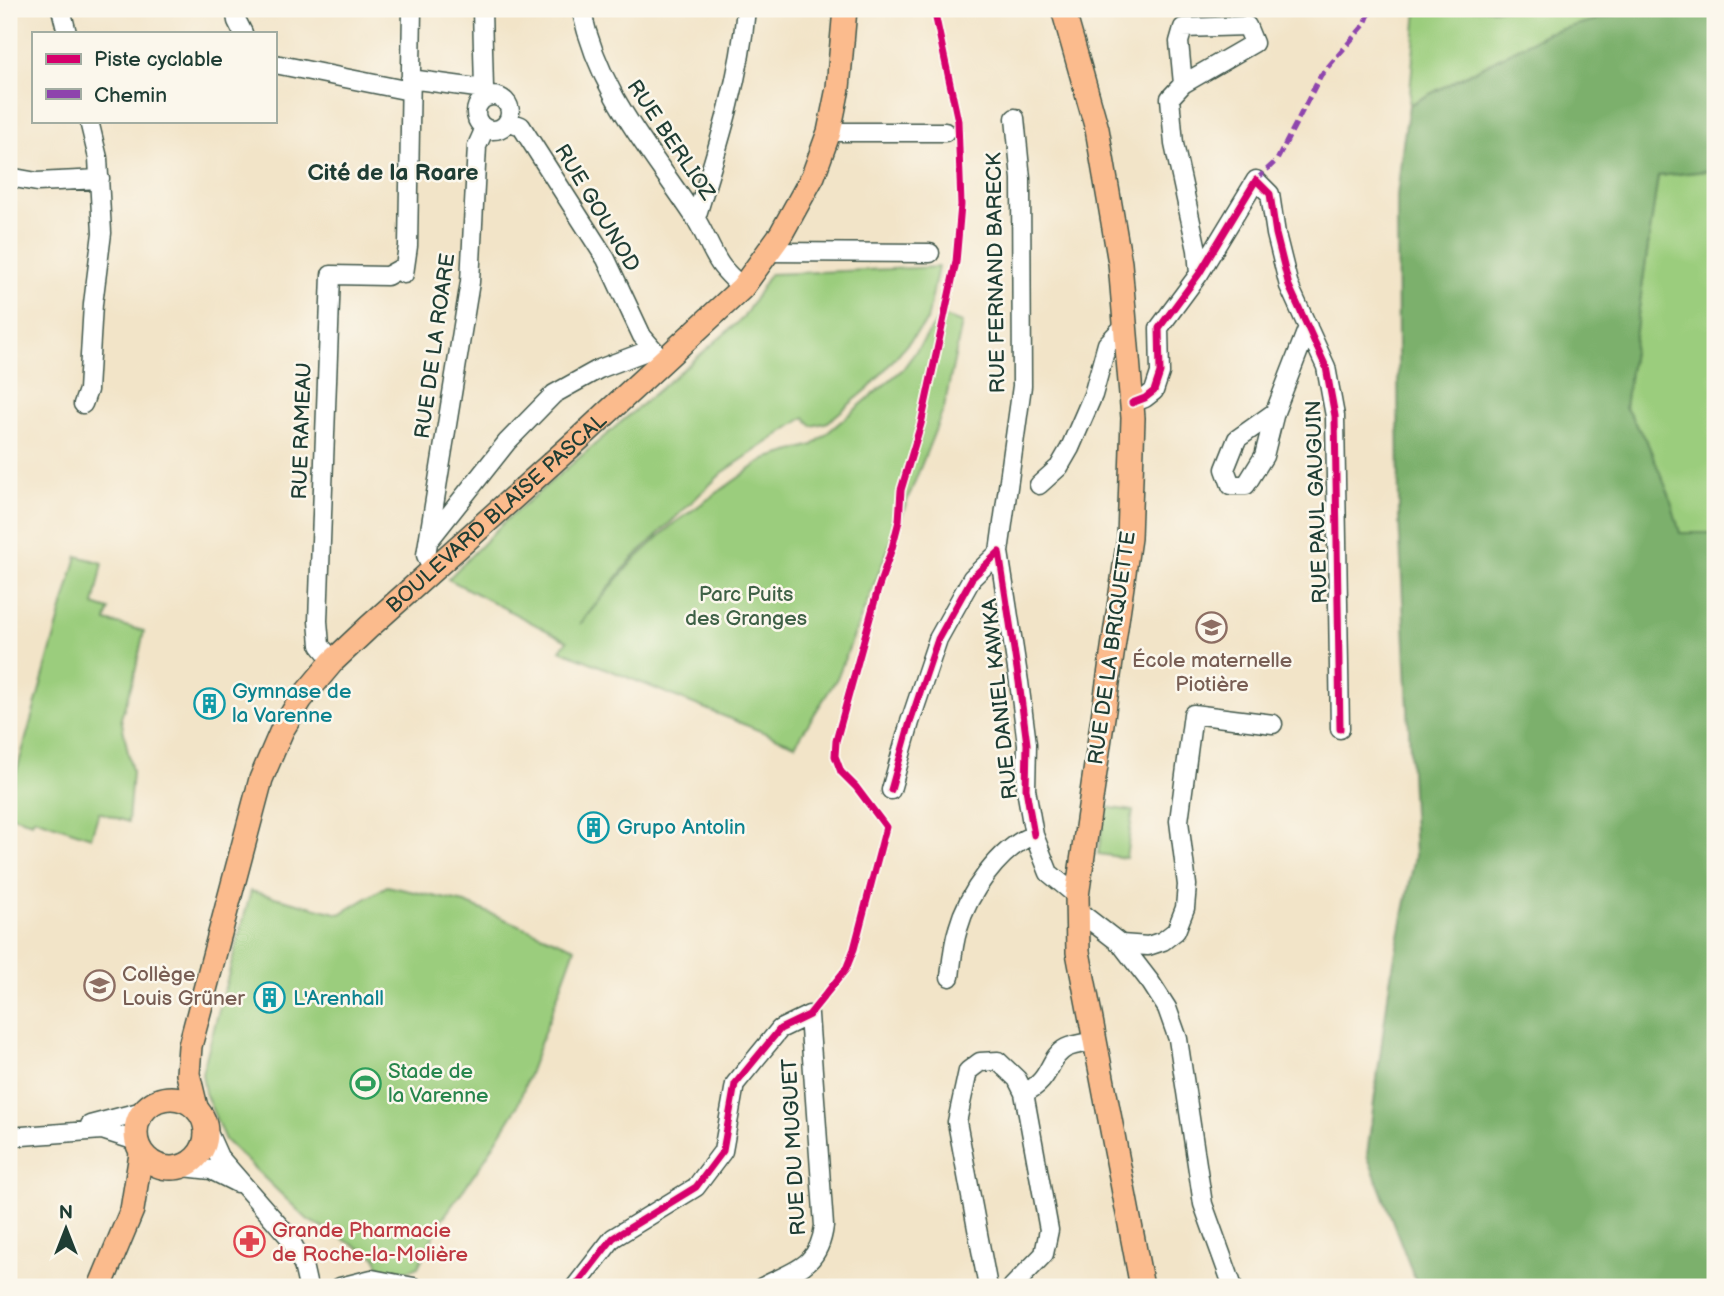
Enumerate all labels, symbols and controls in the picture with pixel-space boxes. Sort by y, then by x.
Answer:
legend [32,32,276,122]
text: Piste cyclable [94,47,223,72]
street label: RUE BERLIOZ [622,75,720,205]
text: Chemin [94,83,167,108]
street label: RUE GOUNOD [549,140,645,276]
street label: RUE FERNAND BARECK [981,152,1011,394]
district label: Cité de la Roare [307,159,479,187]
street label: RUE DE LA ROARE [410,252,460,440]
street label: RUE RAMEAU [287,362,317,500]
street label: RUE PAUL GAUGUIN [1301,400,1333,604]
street label: BOULEVARD BLAISE PASCAL [381,408,611,618]
street label: RUE DE LA BRIQUETTE [1083,530,1141,766]
park label: Parc Puits des Granges [685,582,807,631]
street label: RUE DANIEL KAWKA [977,597,1023,801]
school or university icon: École maternelle Piotière [1195,611,1229,645]
place label: École maternelle Piotière [1132,648,1292,697]
place label: Gymnase de la Varenne [232,679,351,728]
building icon: Gymnase de la Varenne [192,686,226,720]
building icon: Grupo Antolin [577,810,611,844]
place label: Grupo Antolin [617,815,746,840]
place label: Collège Louis Grüner [122,962,245,1011]
school or university icon: Collège Louis Grüner [82,969,116,1003]
building icon: L'Arenhall [253,981,287,1015]
place label: L'Arenhall [293,986,384,1011]
street label: RUE DU MUGUET [777,1057,811,1236]
place label: Stade de la Varenne [388,1059,488,1108]
sports icon: Stade de la Varenne [348,1066,382,1100]
north arrow [32,1194,102,1264]
text: N [59,1202,73,1225]
place label: Grande Pharmacie de Roche-la-Molière [272,1218,468,1267]
pharmacy icon: Grande Pharmacie de Roche-la-Molière [232,1225,266,1259]

